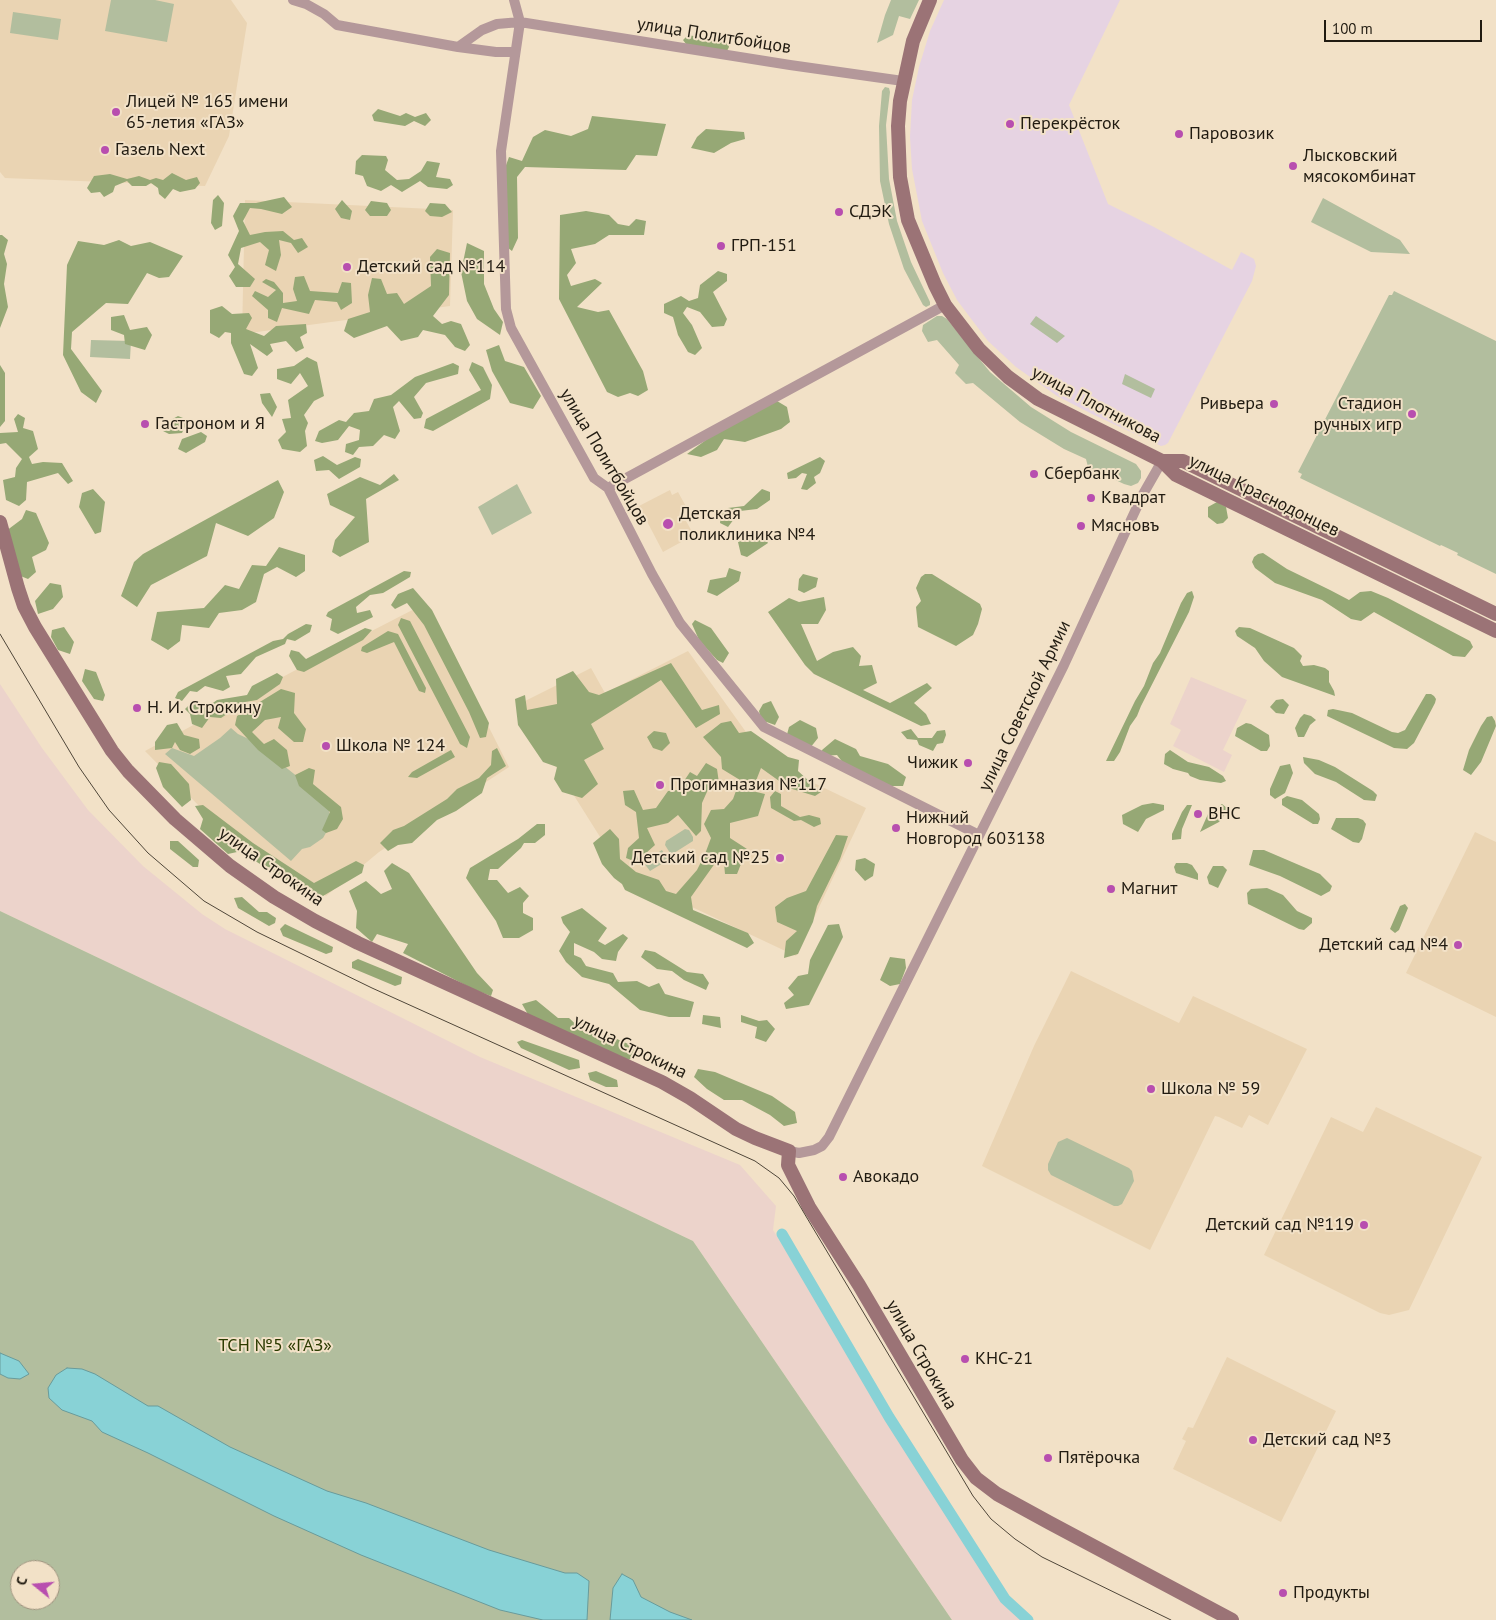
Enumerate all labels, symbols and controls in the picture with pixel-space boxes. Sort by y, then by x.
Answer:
scale bar [1326,10,1484,42]
street label: улица Политбойцов [635,13,793,59]
text: 100 m [1332,19,1373,38]
place label: Лицей № 165 имени 65-летия «ГАЗ» [126,91,288,134]
marker: Лицей № 165 имени 65-летия «ГАЗ» [110,106,122,118]
place label: Перекрёсток [1020,113,1120,135]
marker: Перекрёсток [1004,118,1016,130]
place label: Паровозик [1189,123,1274,145]
marker: Паровозик [1173,128,1185,140]
place label: Газель Next [115,139,205,161]
marker: Газель Next [99,144,111,156]
place label: Лысковский мясокомбинат [1303,145,1415,188]
marker: Лысковский мясокомбинат [1287,160,1299,172]
place label: СДЭК [849,201,892,223]
marker: СДЭК [833,206,845,218]
place label: ГРП-151 [731,235,797,257]
marker: ГРП-151 [715,240,727,252]
place label: Детский сад №114 [357,256,505,278]
marker: Детский сад №114 [341,261,353,273]
street label: улица Плотникова [1028,362,1164,448]
street label: улица Политбойцов [555,385,653,529]
place label: Ривьера [1200,393,1264,415]
place label: Стадион ручных игр [1313,393,1402,436]
marker: Ривьера [1268,398,1280,410]
marker: Стадион ручных игр [1406,408,1418,420]
place label: Гастроном и Я [155,413,265,435]
marker: Гастроном и Я [139,418,151,430]
street label: улица Краснодонцев [1185,450,1343,542]
place label: Сбербанк [1044,463,1120,485]
marker: Сбербанк [1028,468,1040,480]
place label: Квадрат [1101,487,1165,509]
marker: Квадрат [1085,492,1097,504]
place label: Детская поликлиника №4 [679,503,815,546]
place label: Мясновъ [1091,515,1159,537]
marker: Детская поликлиника №4 [661,517,675,531]
marker: Мясновъ [1075,520,1087,532]
street label: улица Советской Армии [974,617,1076,795]
place label: Н. И. Строкину [147,697,261,719]
marker: Н. И. Строкину [131,702,143,714]
place label: Школа № 124 [336,735,445,757]
marker: Школа № 124 [320,740,332,752]
place label: Чижик [907,752,958,774]
marker: Чижик [962,757,974,769]
place label: Прогимназия №117 [670,774,827,796]
marker: Прогимназия №117 [654,779,666,791]
place label: ВНС [1208,803,1241,825]
place label: Нижний Новгород 603138 [906,807,1045,850]
marker: ВНС [1192,808,1204,820]
marker: Нижний Новгород 603138 [890,822,902,834]
street label: улица Строкина [214,823,328,911]
place label: Детский сад №25 [632,847,770,869]
marker: Детский сад №25 [774,852,786,864]
place label: Магнит [1121,878,1178,900]
marker: Магнит [1105,883,1117,895]
place label: Детский сад №4 [1319,934,1448,956]
marker: Детский сад №4 [1452,939,1464,951]
street label: улица Строкина [570,1010,690,1084]
place label: Школа № 59 [1161,1078,1260,1100]
marker: Школа № 59 [1145,1083,1157,1095]
place label: Авокадо [853,1166,919,1188]
marker: Авокадо [837,1171,849,1183]
place label: Детский сад №119 [1206,1214,1354,1236]
marker: Детский сад №119 [1358,1219,1370,1231]
street label: улица Строкина [881,1296,961,1414]
park label: ТСН №5 «ГАЗ» [218,1335,332,1357]
place label: КНС-21 [975,1348,1033,1370]
marker: КНС-21 [959,1353,971,1365]
place label: Детский сад №3 [1263,1429,1392,1451]
marker: Детский сад №3 [1247,1434,1259,1446]
place label: Пятёрочка [1058,1447,1140,1469]
marker: Пятёрочка [1042,1452,1054,1464]
north arrow [10,1560,60,1610]
text: С [12,1575,31,1587]
place label: Продукты [1293,1582,1370,1604]
marker: Продукты [1277,1587,1289,1599]

